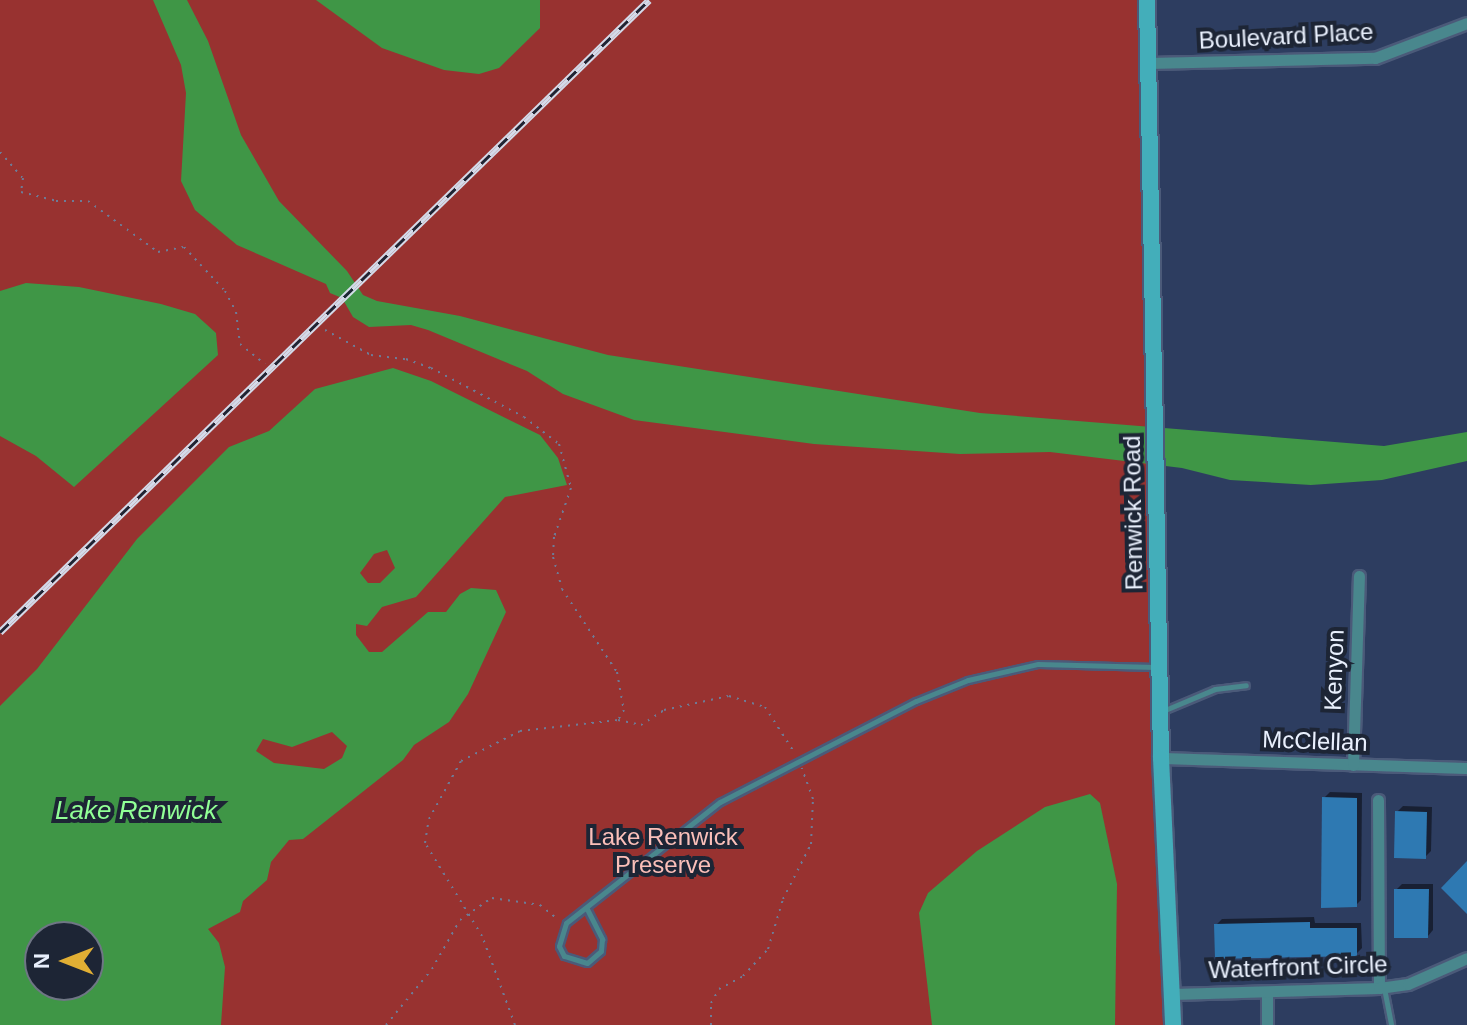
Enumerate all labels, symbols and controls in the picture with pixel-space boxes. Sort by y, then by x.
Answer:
street label: Boulevard Place [1198,17,1374,55]
street label: Renwick Road [1117,435,1149,591]
street label: Kenyon [1318,629,1350,711]
street label: McClellan [1262,725,1368,757]
water label: Lake Renwick [55,795,217,827]
park label: Lake Renwick Preserve [588,823,738,879]
north arrow [24,921,104,1001]
street label: Waterfront Circle [1208,949,1388,985]
text: N [29,953,54,969]

